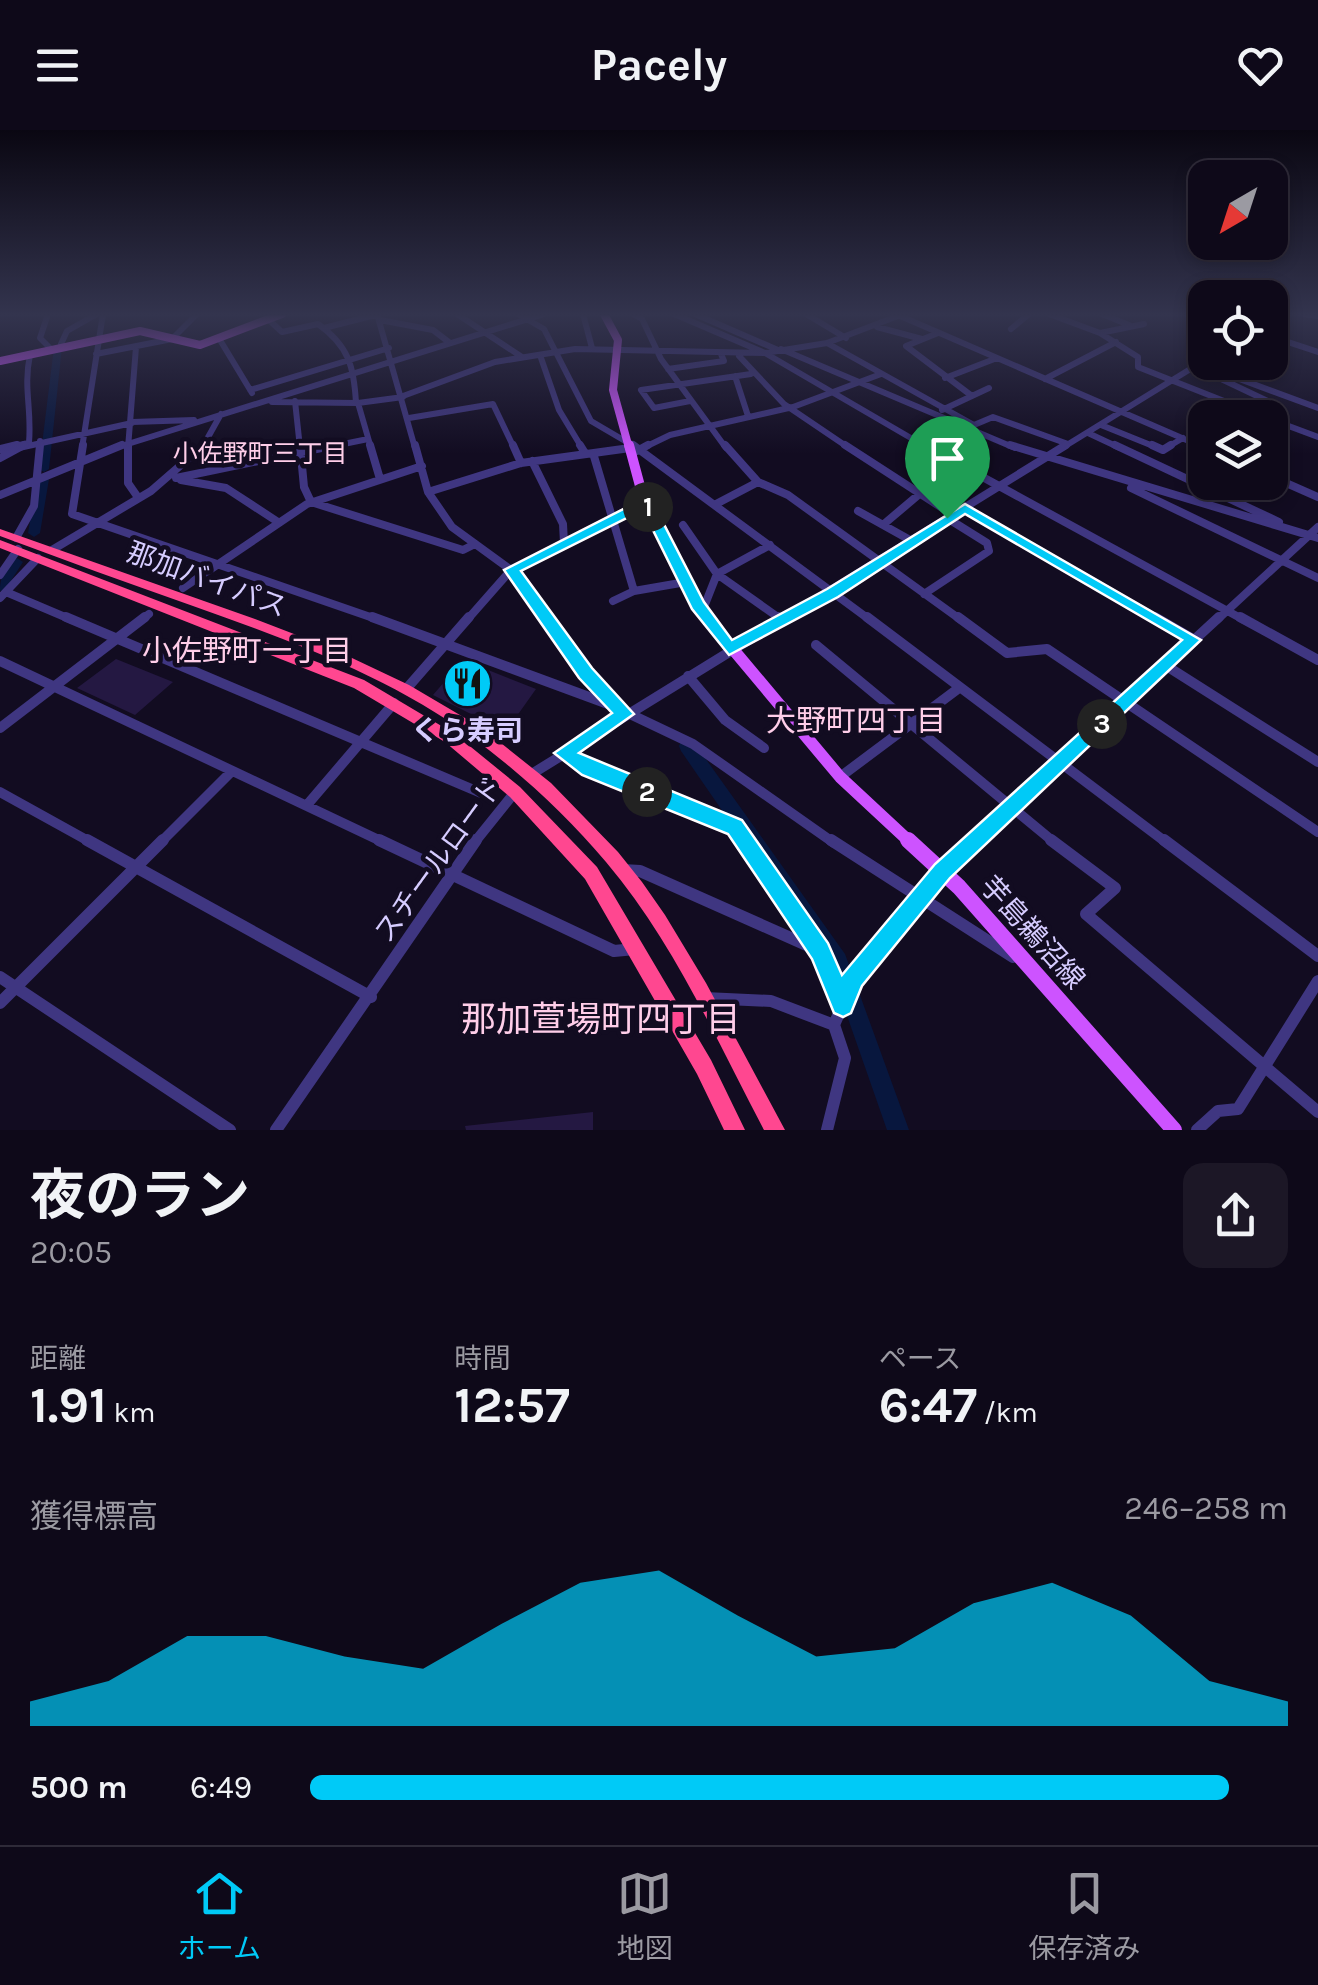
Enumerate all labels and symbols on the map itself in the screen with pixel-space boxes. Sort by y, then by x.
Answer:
north arrow [1188,160,1288,260]
pin [905,416,990,519]
district label: 小佐野町三丁目 [172,439,348,468]
pin: 1 [623,482,673,532]
street label: 那加バイパス [123,535,291,624]
district label: 小佐野町一丁目 [142,633,352,669]
restaurant icon: くら寿司 [441,657,493,709]
pin: 3 [1077,699,1127,749]
district label: 大野町四丁目 [766,703,946,739]
place label: くら寿司 [411,714,523,747]
pin: 2 [622,767,672,817]
street label: スチールロード [367,770,509,948]
street label: 芋島鵜沼線 [974,869,1092,995]
district label: 那加萱場町四丁目 [461,999,741,1040]

